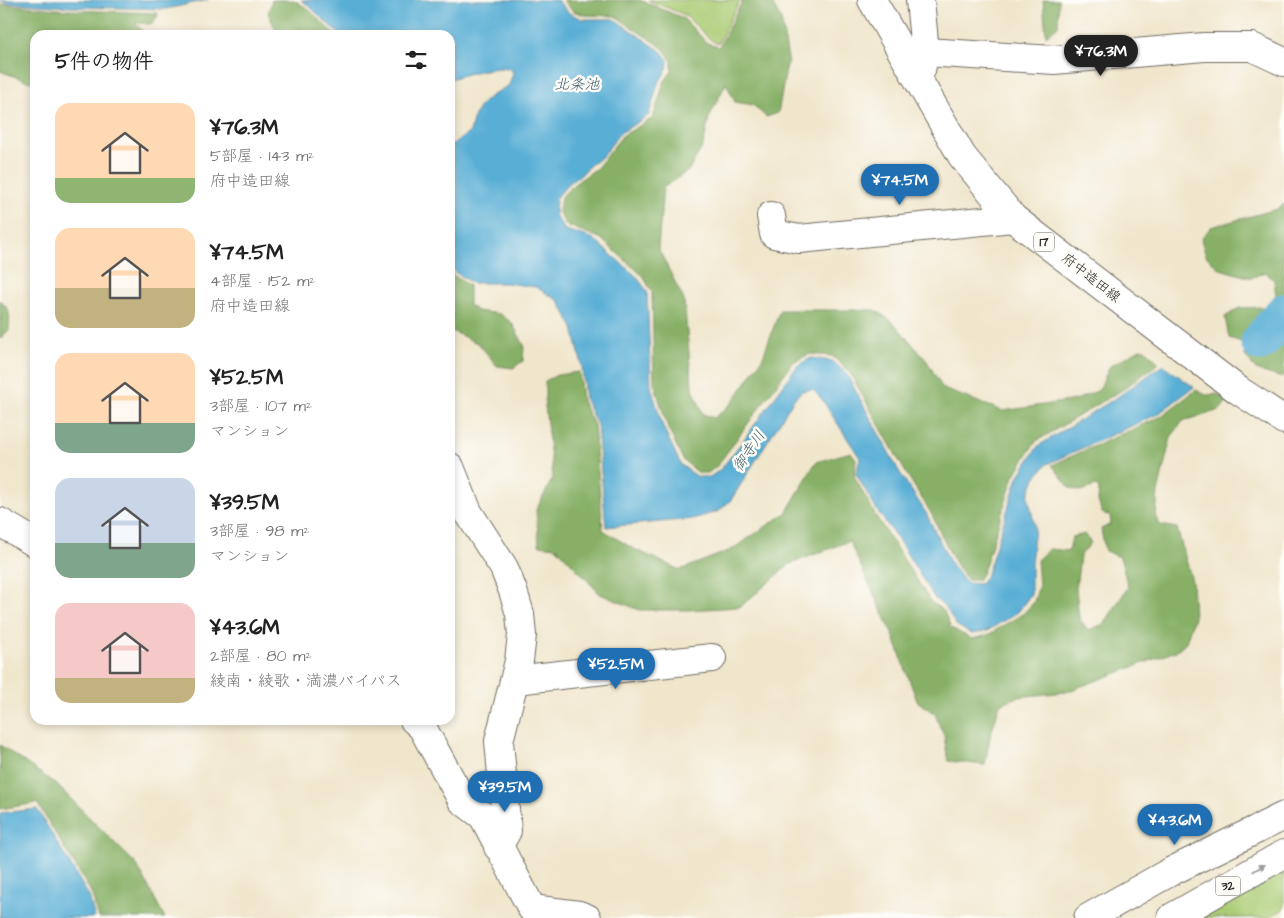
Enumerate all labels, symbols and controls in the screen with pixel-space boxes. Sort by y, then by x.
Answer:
pin: ¥76.3M [1060,34,1142,77]
text: ¥76.3M [1075,40,1127,62]
icon: filters [402,46,430,74]
text: 5件の物件 [55,47,154,76]
water label: 北条池 [554,74,600,95]
text: ¥76.3M [210,113,278,142]
icon: home [95,123,155,183]
text: 5部屋 · 143 m² [210,145,314,167]
pin: ¥74.5M [859,164,941,206]
text: ¥74.5M [872,169,928,191]
text: 府中造田線 [210,170,290,192]
road number: 17 [1034,232,1054,252]
text: ¥74.5M [210,238,284,267]
icon: home [95,248,155,308]
street label: 府中造田線 [1057,249,1125,307]
text: 4部屋 · 152 m² [210,270,315,292]
text: 府中造田線 [210,295,290,317]
text: ¥52.5M [210,363,283,392]
icon: home [95,373,155,433]
text: 3部屋 · 107 m² [210,395,312,417]
text: マンション [210,420,289,442]
water label: 御寺川 [728,426,770,476]
text: ¥39.5M [210,488,279,517]
icon: home [95,498,155,558]
text: 3部屋 · 98 m² [210,520,310,542]
text: マンション [210,545,289,567]
text: ¥43.6M [210,613,280,642]
icon: home [95,623,155,683]
text: 2部屋 · 80 m² [210,645,312,667]
pin: ¥52.5M [575,648,657,690]
text: ¥52.5M [588,653,644,675]
text: 綾南・綾歌・満濃バイパス [210,670,402,692]
pin: ¥39.5M [464,770,546,813]
text: ¥39.5M [479,776,531,798]
pin: ¥43.6M [1134,804,1216,846]
text: ¥43.6M [1148,809,1202,831]
one-way arrow [1253,863,1266,872]
road number: 32 [1216,876,1240,896]

